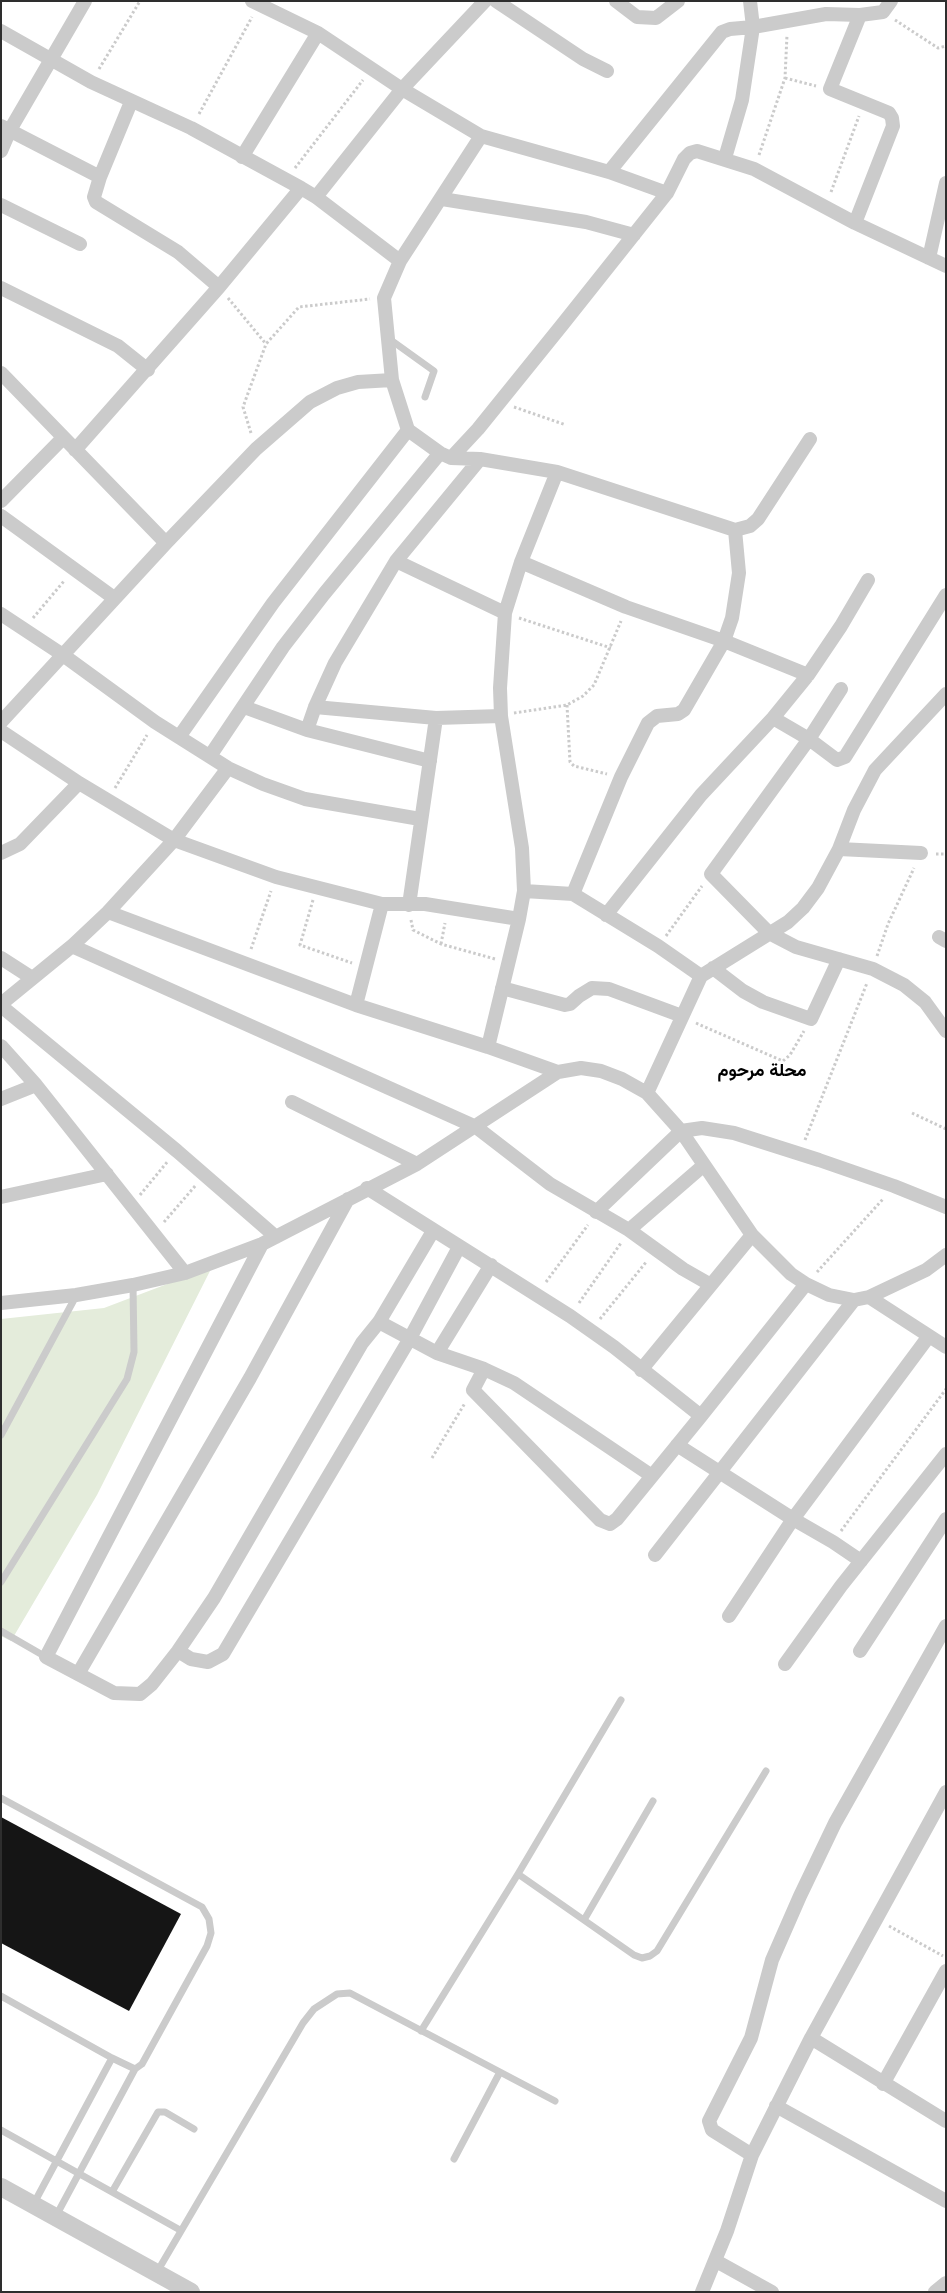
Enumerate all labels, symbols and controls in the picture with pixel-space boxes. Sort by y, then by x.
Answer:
district label: محلة مرحوم [718,1060,806,1082]

